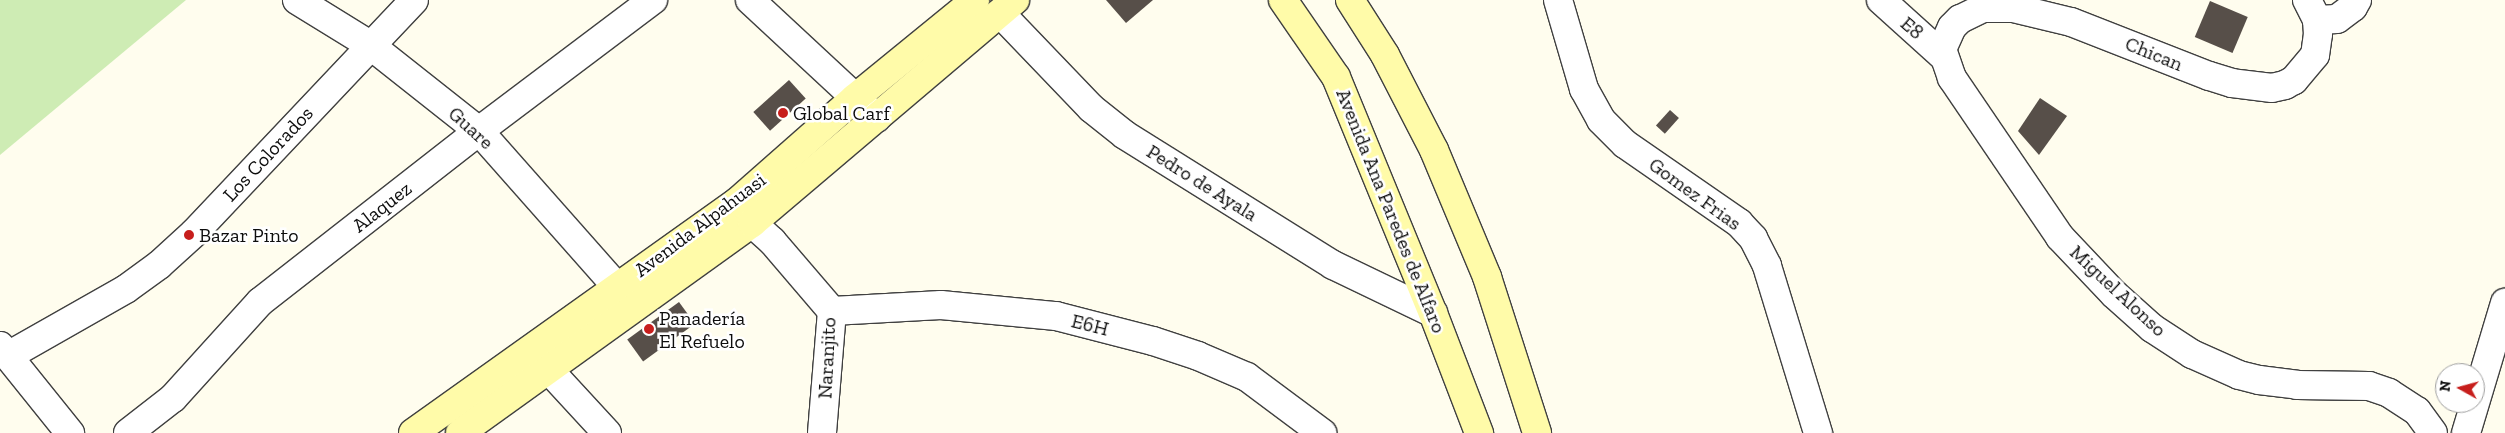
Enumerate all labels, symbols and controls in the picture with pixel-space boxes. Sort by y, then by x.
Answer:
street label: E8 [1896,12,1928,44]
street label: Chican [2122,32,2186,76]
street label: Avenida Ana Paredes de Alfaro [1331,85,1451,337]
street label: Los Colorados [218,101,318,207]
place label: Global Carf [793,101,890,125]
street label: Guare [443,102,499,154]
marker: Global Carf [777,107,789,119]
street label: Pedro de Ayala [1142,139,1262,227]
street label: Gomez Frias [1644,153,1746,235]
street label: Avenida Alpahuasi [629,168,771,282]
street label: Alaquez [348,176,416,238]
place label: Bazar Pinto [199,223,299,247]
marker: Bazar Pinto [183,229,195,241]
street label: Miguel Alonso [2065,240,2171,342]
place label: Panadería El Refuelo [659,306,745,353]
street label: E6H [1069,309,1111,341]
street label: Naranjito [813,317,841,399]
marker: Panadería El Refuelo [643,323,655,335]
north arrow [2435,363,2485,413]
text: N [2437,380,2455,393]

